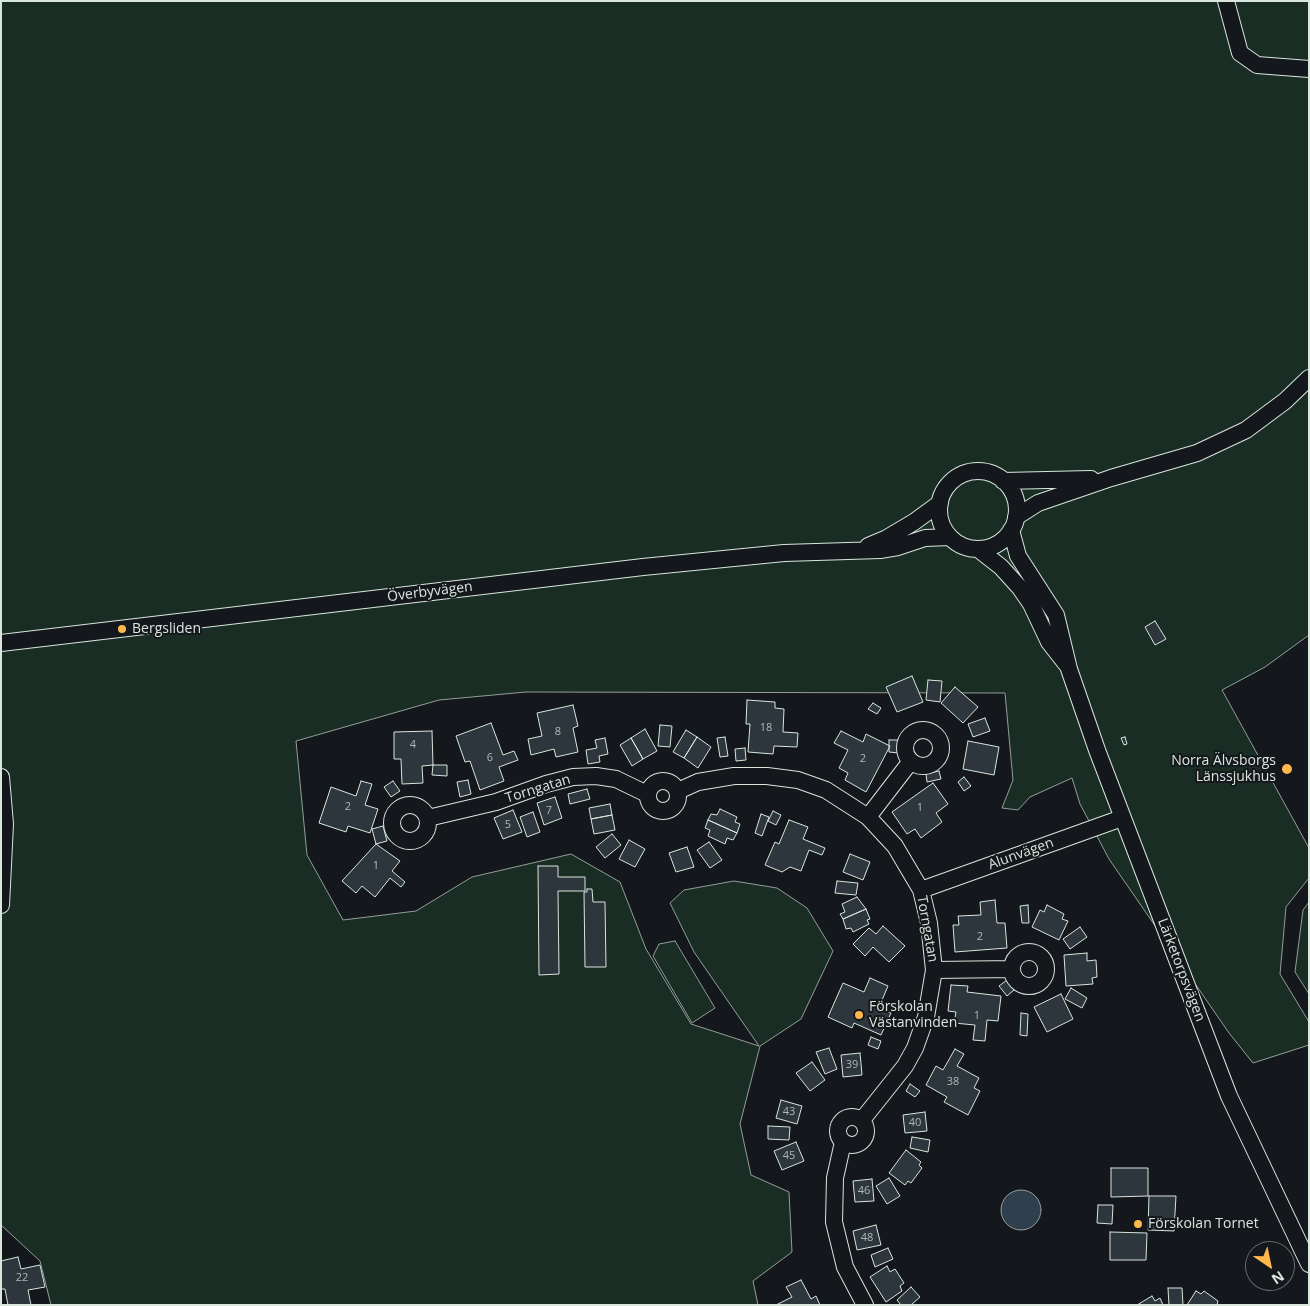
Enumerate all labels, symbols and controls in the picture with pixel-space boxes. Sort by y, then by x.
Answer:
street label: Överbyvägen [386,578,474,606]
place label: Bergsliden [132,621,201,637]
marker: Bergsliden [116,623,128,635]
house number: 18 [760,721,772,735]
house number: 8 [555,725,561,739]
house number: 4 [410,738,416,752]
house number: 6 [487,751,493,765]
house number: 2 [860,752,866,766]
place label: Norra Älvsborgs Länssjukhus [1171,753,1276,786]
marker: Norra Älvsborgs Länssjukhus [1280,762,1294,776]
street label: Torngatan [503,771,573,807]
house number: 2 [345,800,351,814]
house number: 1 [917,801,923,815]
house number: 7 [546,804,552,818]
house number: 5 [505,818,511,832]
street label: Alunvägen [986,834,1056,874]
house number: 1 [373,859,379,873]
street label: Torngatan [913,894,941,964]
street label: Lärketorpsvägen [1154,916,1208,1024]
house number: 2 [977,930,983,944]
place label: Förskolan Västanvinden [869,999,957,1032]
marker: Förskolan Västanvinden [853,1009,865,1021]
house number: 1 [974,1009,980,1023]
house number: 39 [846,1058,858,1072]
house number: 38 [947,1075,959,1089]
house number: 43 [783,1105,795,1119]
house number: 40 [909,1116,921,1130]
house number: 45 [783,1149,795,1163]
house number: 46 [858,1184,870,1198]
place label: Förskolan Tornet [1148,1216,1259,1232]
marker: Förskolan Tornet [1132,1218,1144,1230]
house number: 48 [861,1231,873,1245]
north arrow [1245,1241,1295,1291]
text: N [1268,1267,1288,1289]
house number: 22 [16,1271,28,1285]

